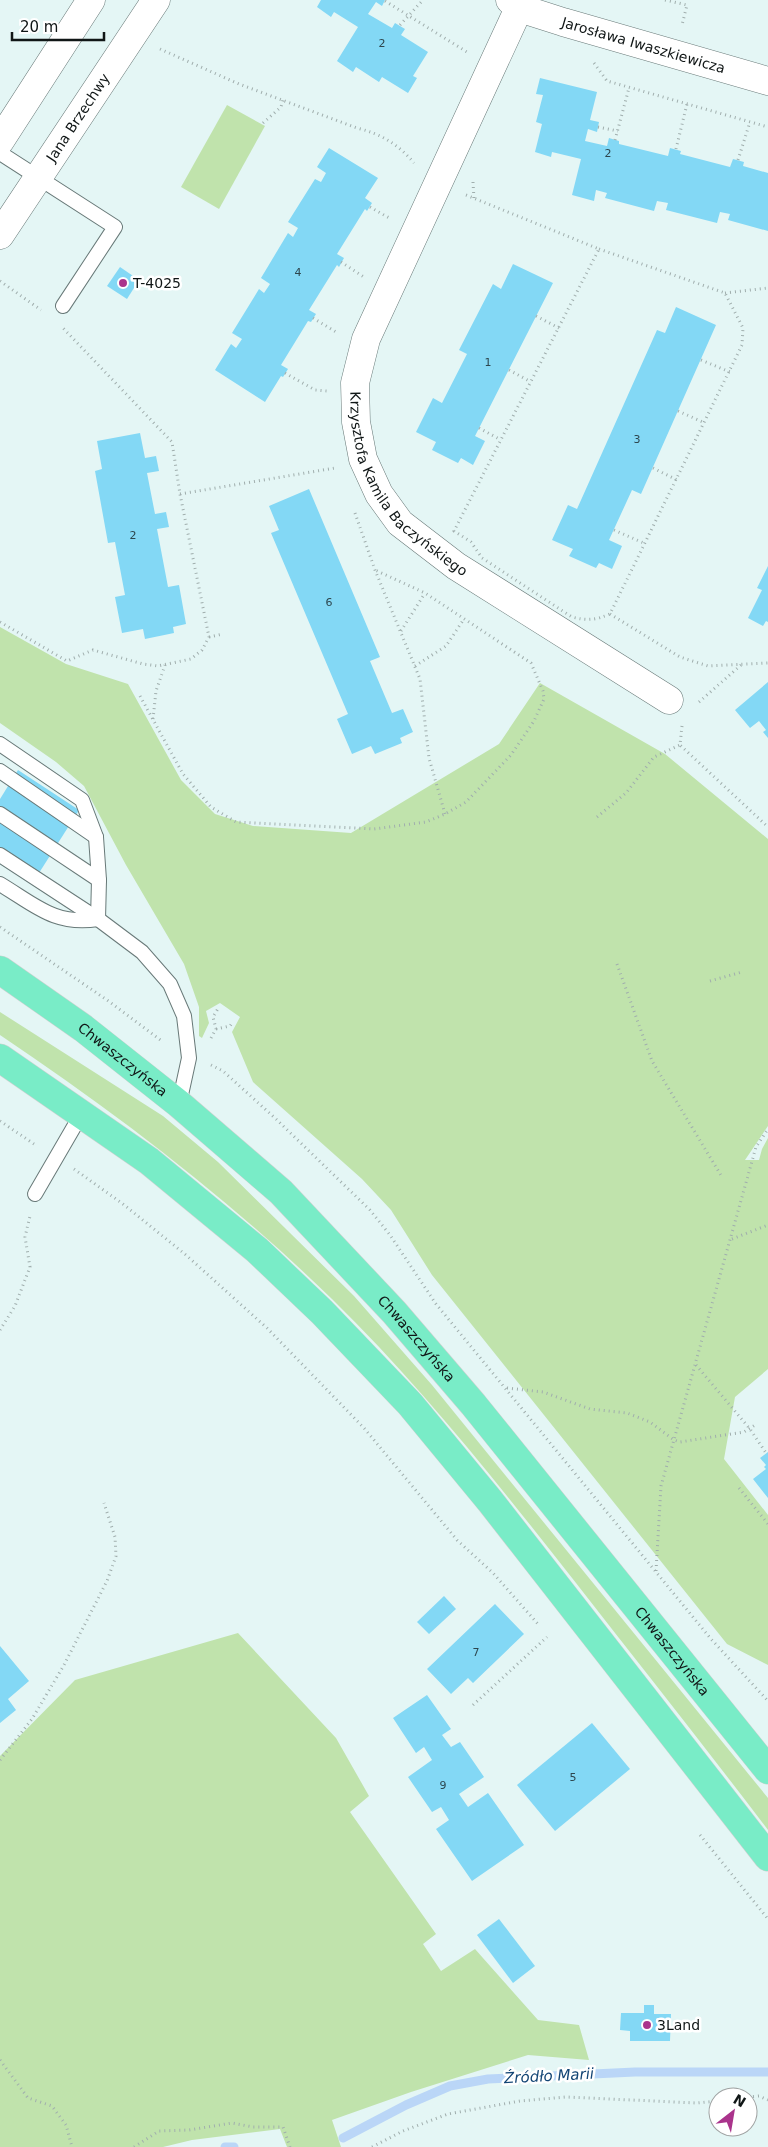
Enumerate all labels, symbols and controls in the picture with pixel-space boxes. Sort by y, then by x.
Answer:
scale bar [12,10,105,42]
street label: Jarosława Iwaszkiewicza [559,14,727,76]
text: 20 m [20,18,58,36]
house number: 2 [379,37,386,50]
street label: Jana Brzechwy [42,70,113,165]
house number: 2 [605,147,612,160]
house number: 4 [295,266,302,279]
place label: T-4025 [132,275,181,291]
marker: T-4025 [117,277,129,289]
house number: 1 [485,356,492,369]
street label: Krzysztofa Kamila Baczyńskiego [347,391,470,579]
house number: 3 [634,433,641,446]
house number: 2 [130,529,137,542]
house number: 6 [326,596,333,609]
street label: Chwaszczyńska [75,1019,171,1100]
street label: Chwaszczyńska [375,1292,458,1385]
street label: Chwaszczyńska [632,1604,713,1699]
house number: 7 [473,1646,480,1659]
house number: 5 [570,1771,577,1784]
house number: 9 [440,1779,447,1792]
place label: 3Land [657,2017,700,2033]
marker: 3Land [641,2019,653,2031]
water label: Źródło Marii [503,2064,595,2087]
north arrow [708,2087,758,2137]
text: N [731,2091,749,2111]

